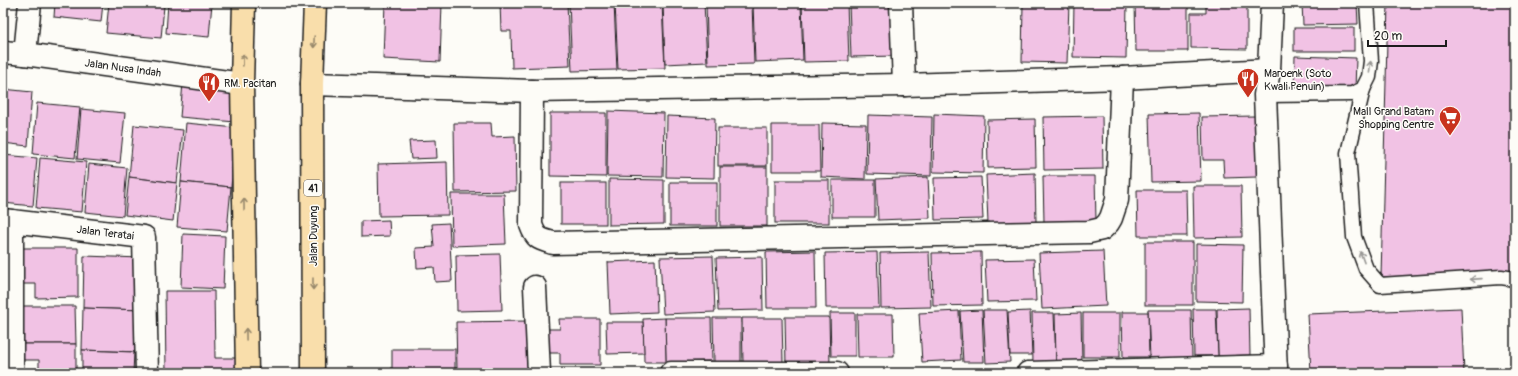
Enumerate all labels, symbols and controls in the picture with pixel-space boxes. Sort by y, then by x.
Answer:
scale bar [1368,22,1446,48]
text: 20 m [1374,29,1403,44]
one-way arrow [310,35,318,48]
one-way arrow [239,54,247,67]
street label: Jalan Nusa Indah [84,56,162,80]
one-way arrow [1366,61,1374,74]
restaurant icon: Maroenk (Soto Kwali Penuin) [1235,66,1261,99]
place label: Maroenk (Soto Kwali Penuin) [1264,67,1331,93]
restaurant icon: RM. Pacitan [196,70,222,103]
place label: RM. Pacitan [224,77,277,90]
supermarket icon: Mall Grand Batam Shopping Centre [1437,104,1463,137]
place label: Mall Grand Batam Shopping Centre [1353,105,1435,131]
road number: 41 [304,180,322,196]
one-way arrow [240,198,248,211]
street label: Jalan Duyung [307,205,320,266]
street label: Jalan Teratai [76,223,135,243]
one-way arrow [1357,252,1365,264]
one-way arrow [1470,275,1483,282]
one-way arrow [309,277,317,290]
one-way arrow [242,328,250,341]

